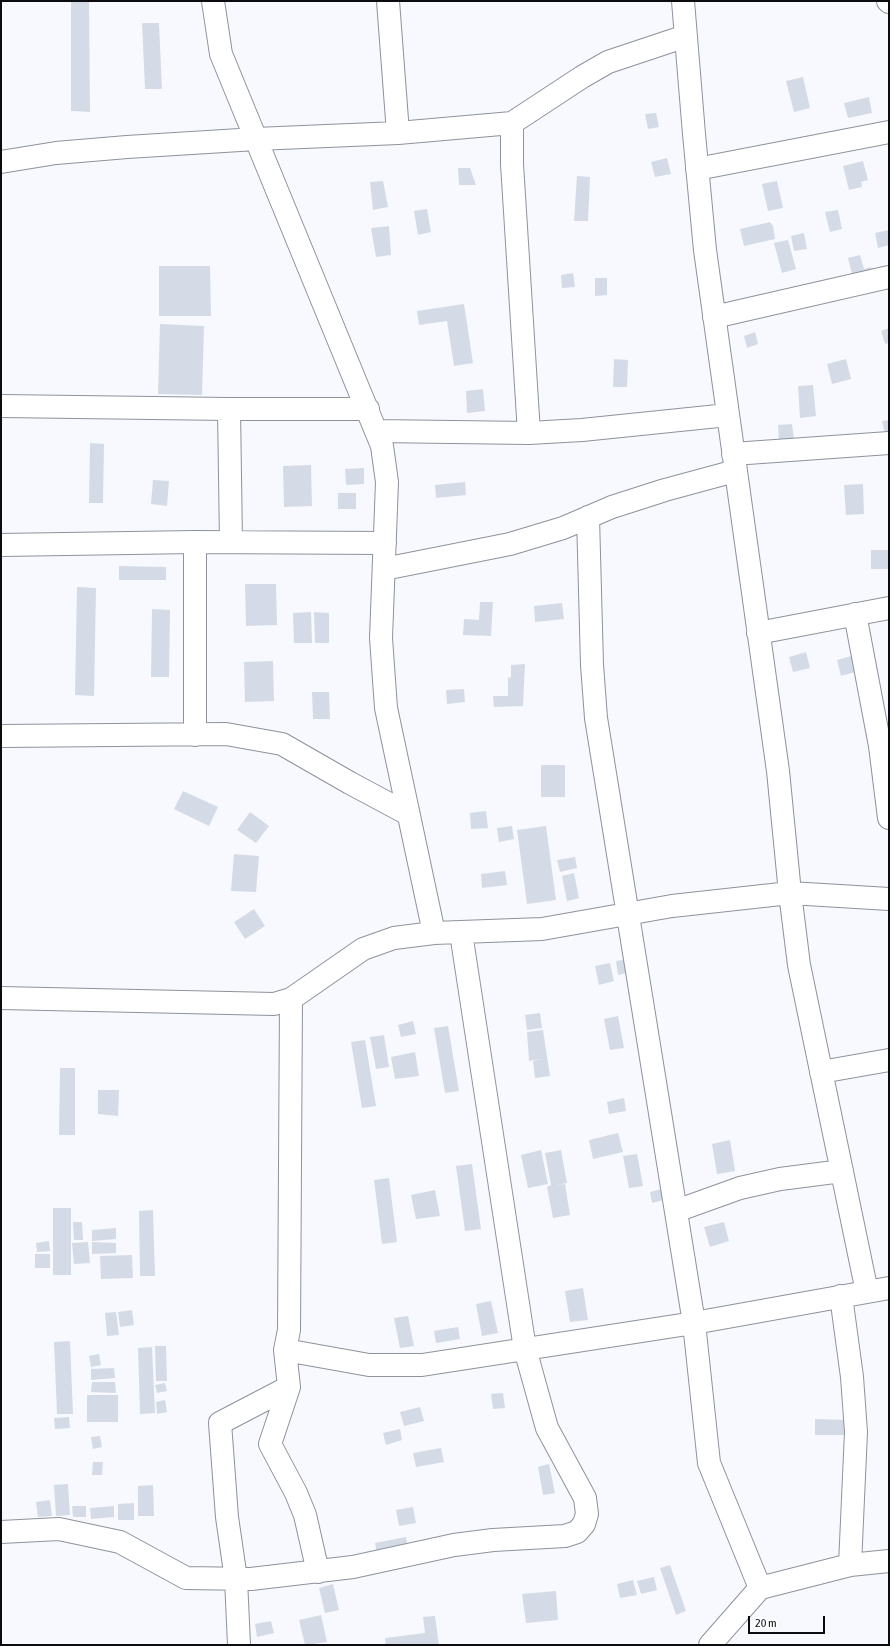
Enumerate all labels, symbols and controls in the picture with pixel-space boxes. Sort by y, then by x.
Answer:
scale bar [750,1608,827,1634]
text: 20 m [755,1616,777,1630]

